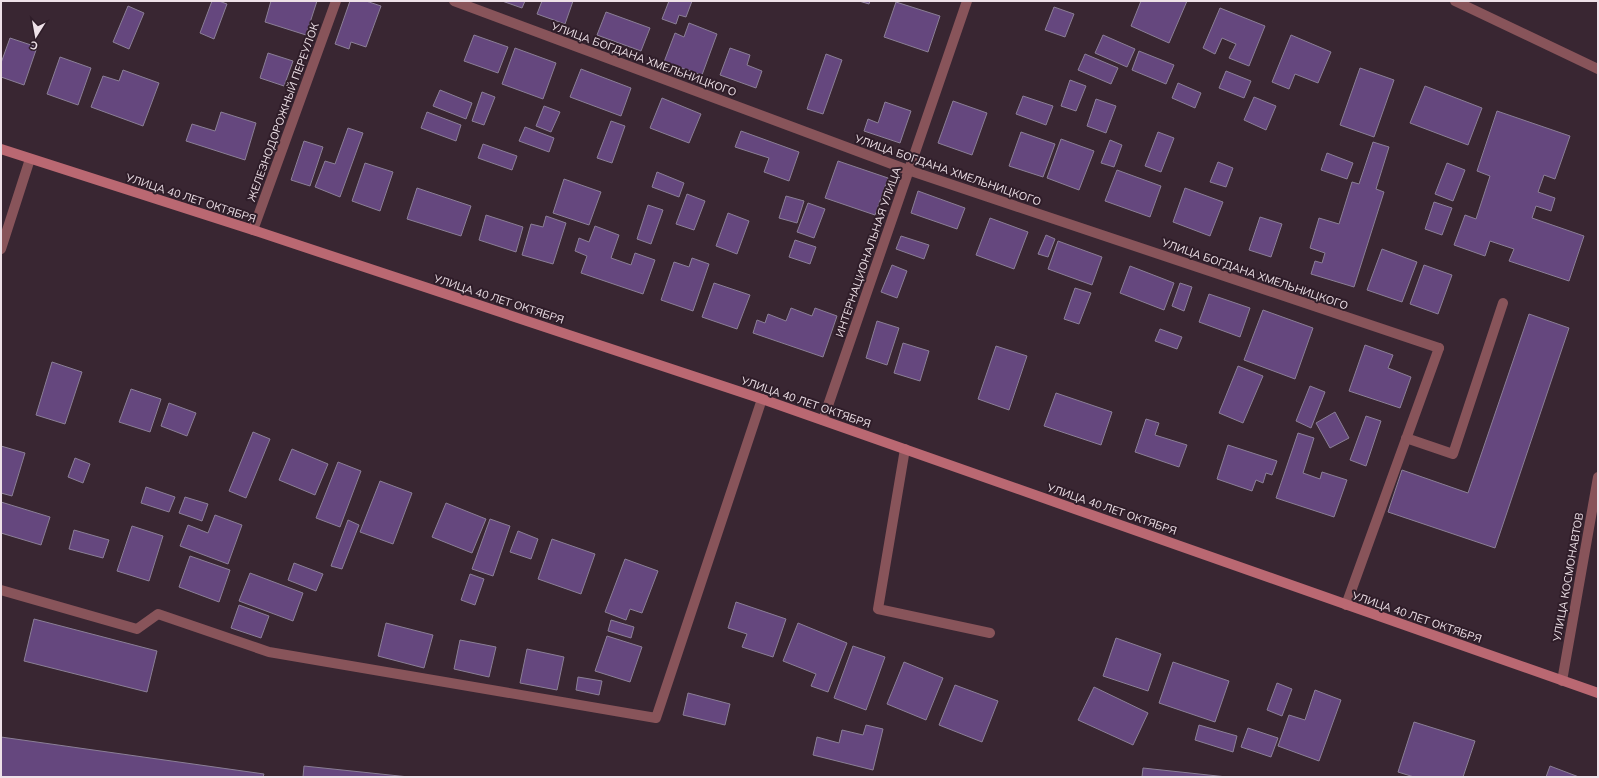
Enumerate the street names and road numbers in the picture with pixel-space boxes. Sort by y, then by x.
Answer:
street label: УЛИЦА БОГДАНА ХМЕЛЬНИЦКОГО [548,19,739,99]
street label: ЖЕЛЕЗНОДОРОЖНЫЙ ПЕРЕУЛОК [244,20,322,203]
street label: УЛИЦА БОГДАНА ХМЕЛЬНИЦКОГО [852,131,1043,209]
street label: ИНТЕРНАЦИОНАЛЬНАЯ УЛИЦА [832,165,904,339]
street label: УЛИЦА 40 ЛЕТ ОКТЯБРЯ [123,170,258,226]
street label: УЛИЦА БОГДАНА ХМЕЛЬНИЦКОГО [1159,235,1350,313]
street label: УЛИЦА 40 ЛЕТ ОКТЯБРЯ [431,271,566,327]
street label: УЛИЦА 40 ЛЕТ ОКТЯБРЯ [738,373,873,431]
street label: УЛИЦА 40 ЛЕТ ОКТЯБРЯ [1044,480,1179,538]
street label: УЛИЦА КОСМОНАВТОВ [1550,511,1586,644]
street label: УЛИЦА 40 ЛЕТ ОКТЯБРЯ [1349,588,1484,646]

